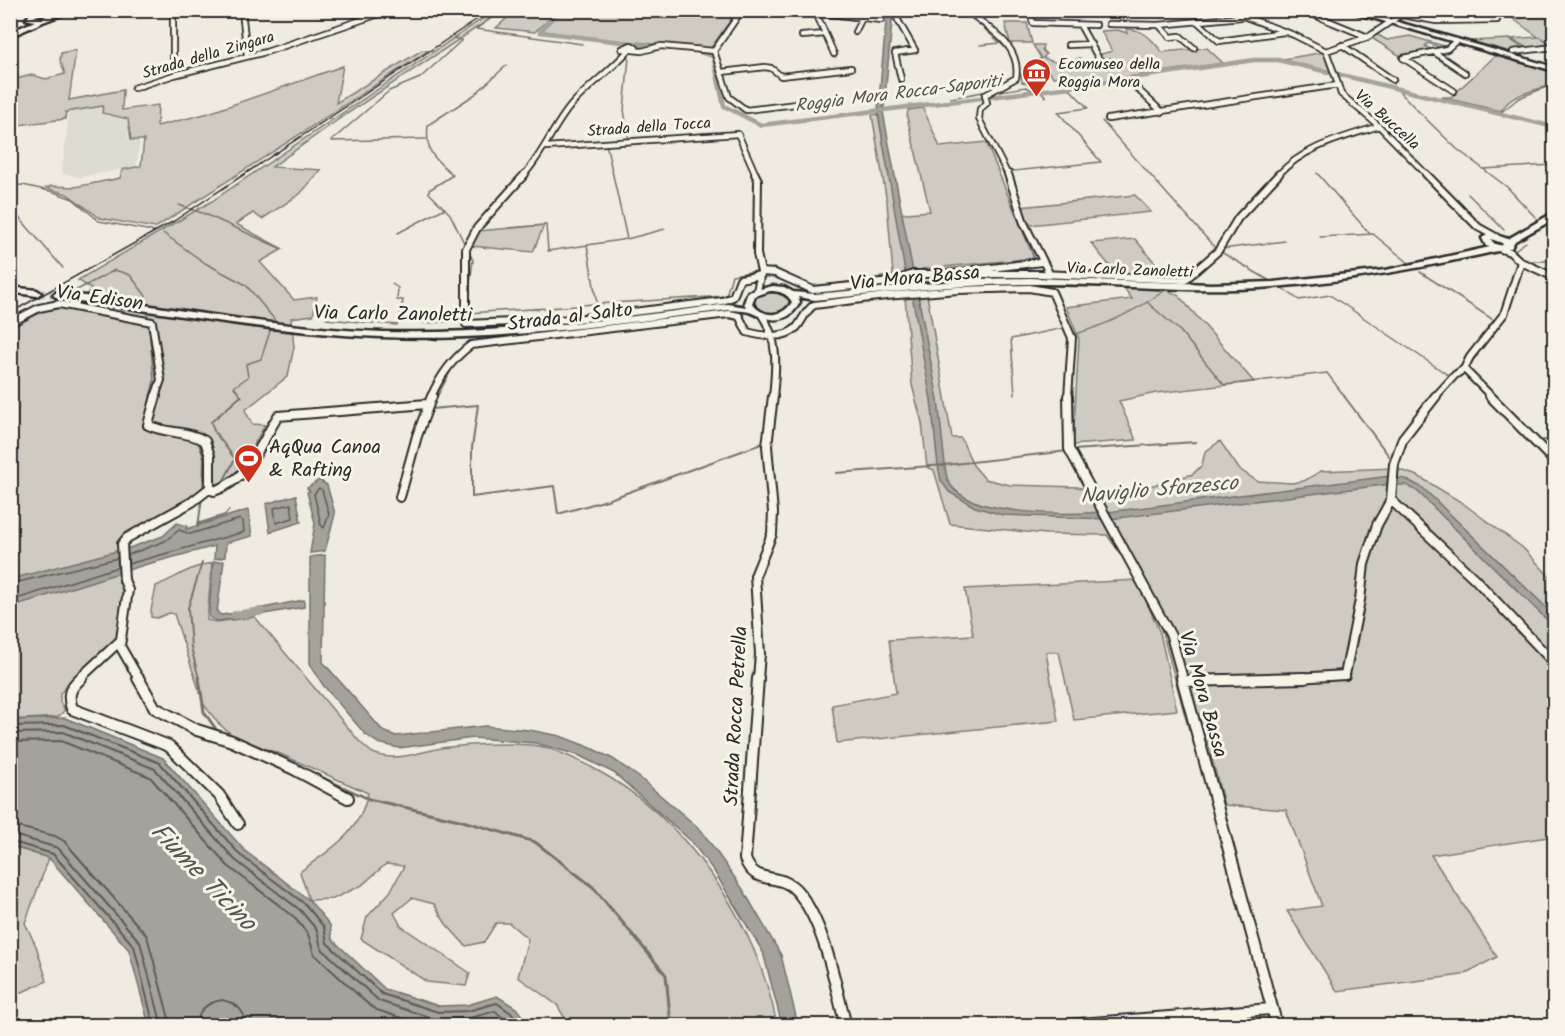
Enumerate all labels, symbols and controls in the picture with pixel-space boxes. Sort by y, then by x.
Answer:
street label: Strada della Zingara [139,25,277,86]
place label: Ecomuseo della Roggia Mora [1058,52,1160,95]
museum icon: Ecomuseo della Roggia Mora [1021,56,1053,98]
water label: Roggia Mora Rocca-Saporiti [794,67,1007,122]
street label: Via Buccella [1349,84,1425,156]
street label: Strada della Tocca [586,111,712,144]
street label: Via Carlo Zanoletti [1066,256,1195,285]
street label: Via Mora Bassa [849,257,981,301]
street label: Via Edison [54,277,145,321]
street label: Strada al Salto [506,294,635,342]
street label: Via Carlo Zanoletti [313,298,474,332]
place label: AqQua Canoa & Rafting [269,432,381,487]
sports icon: AqQua Canoa & Rafting [232,442,264,484]
water label: Naviglio Sforzesco [1079,467,1241,514]
street label: Strada Rocca Petrella [716,625,758,807]
street label: Via Mora Bassa [1169,628,1235,762]
water label: Fiume Ticino [139,813,267,943]

